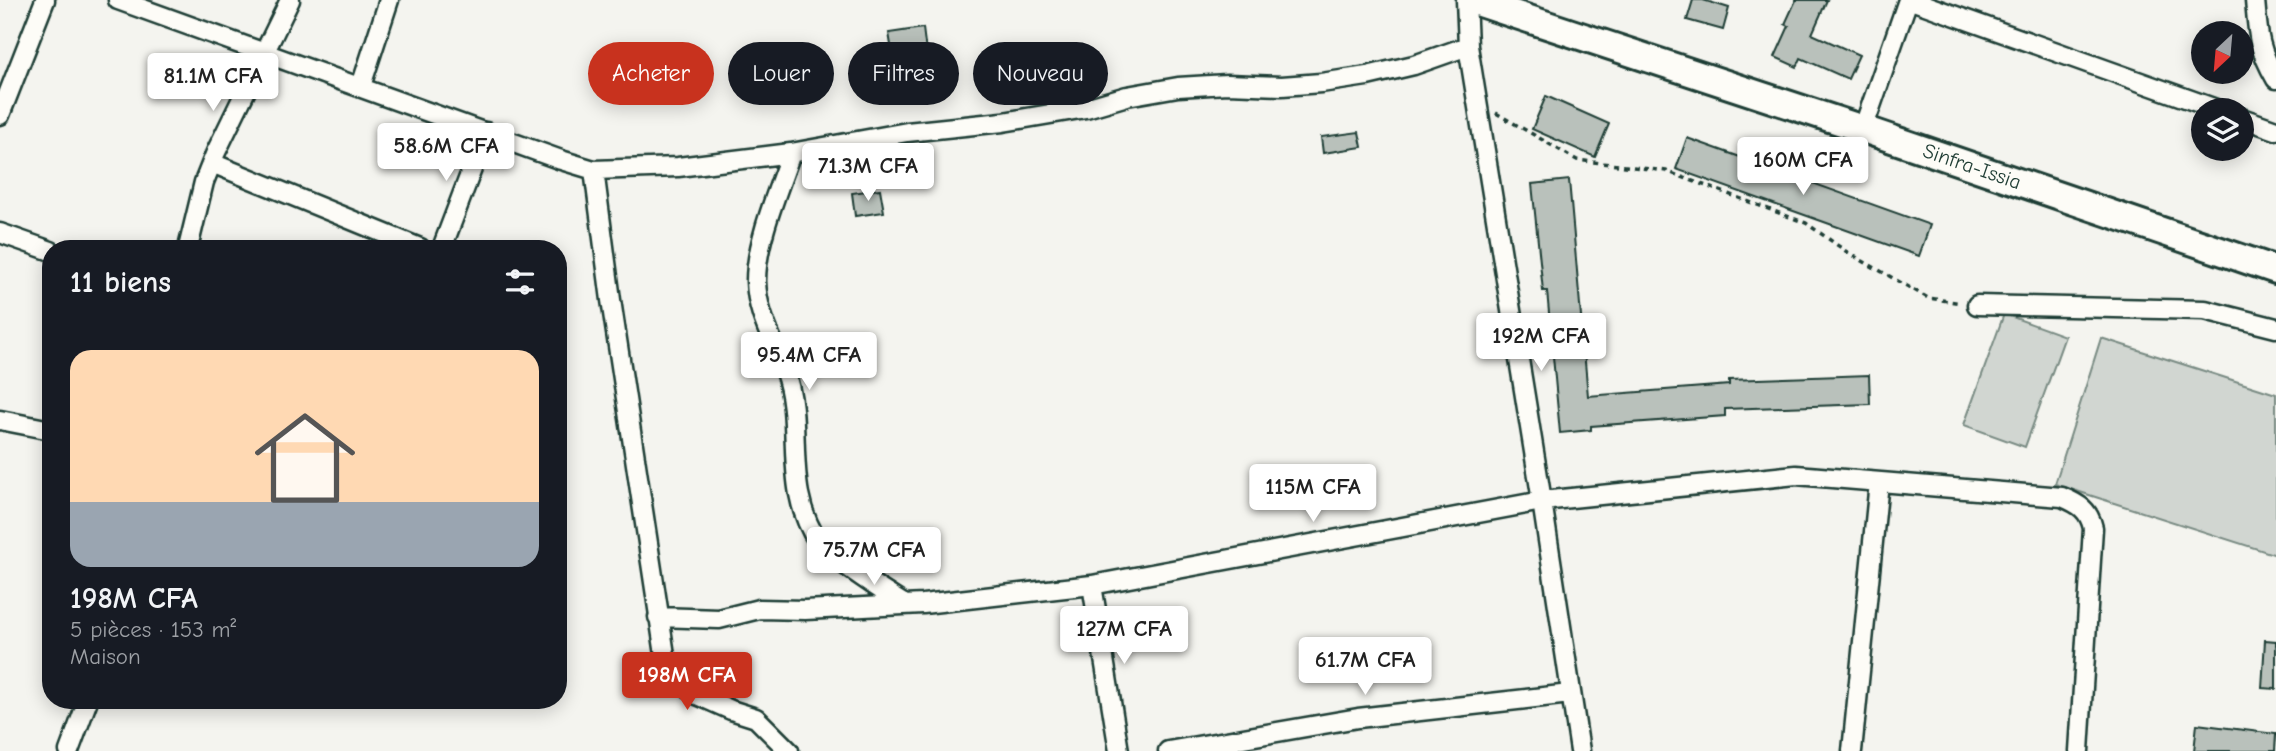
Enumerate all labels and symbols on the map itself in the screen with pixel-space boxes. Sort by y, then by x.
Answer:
north arrow [2191,21,2254,84]
pin: 81.1M CFA [133,54,293,113]
pin: 58.6M CFA [366,124,526,183]
pin: 160M CFA [1731,138,1875,197]
street label: Sinfra-Issia [1920,138,2024,194]
pin: 71.3M CFA [788,144,948,203]
pin: 192M CFA [1469,314,1613,373]
pin: 95.4M CFA [729,332,889,392]
pin: 115M CFA [1241,464,1385,524]
pin: 75.7M CFA [794,528,954,587]
pin: 127M CFA [1052,606,1196,666]
pin: 61.7M CFA [1285,638,1445,697]
pin: 198M CFA [615,652,759,712]

